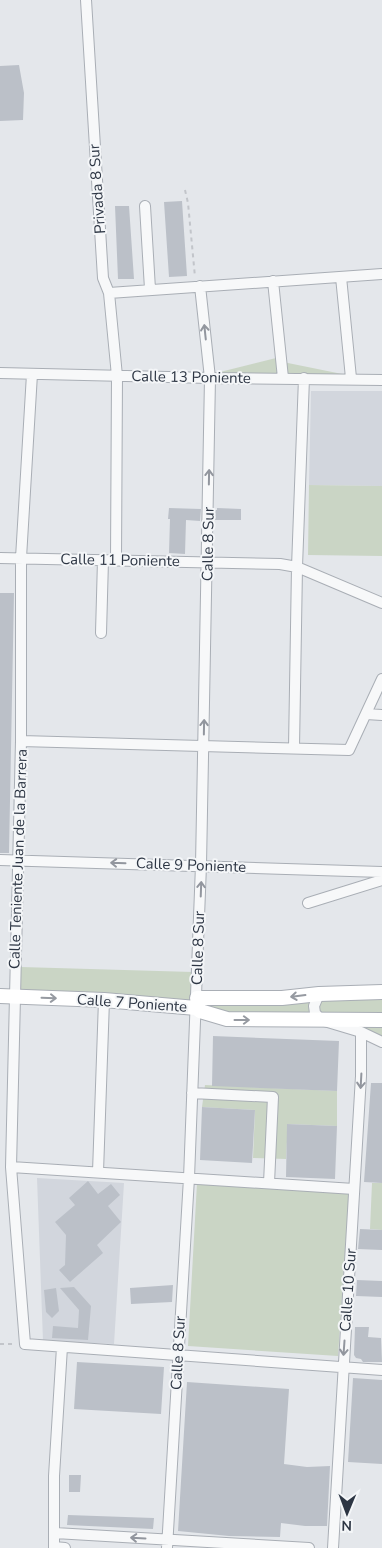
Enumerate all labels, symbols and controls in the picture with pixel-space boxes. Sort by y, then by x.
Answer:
street label: Privada 8 Sur [84,143,110,235]
one-way arrow [200,325,210,341]
street label: Calle 13 Poniente [131,366,251,388]
one-way arrow [204,469,214,486]
street label: Calle 8 Sur [197,506,219,581]
street label: Calle 11 Poniente [60,549,180,571]
one-way arrow [199,719,209,736]
street label: Calle Teniente Juan de la Barrera [4,749,32,969]
street label: Calle 9 Poniente [135,853,247,877]
one-way arrow [110,858,126,868]
one-way arrow [196,882,205,898]
street label: Calle 8 Sur [187,910,209,985]
street label: Calle 7 Poniente [76,989,188,1017]
one-way arrow [291,991,307,1001]
one-way arrow [40,993,56,1002]
one-way arrow [234,1015,250,1024]
one-way arrow [356,1072,366,1089]
street label: Calle 10 Sur [335,1247,361,1332]
street label: Calle 8 Sur [166,1315,190,1391]
one-way arrow [340,1340,349,1356]
north arrow [322,1488,372,1538]
text: N [341,1516,352,1535]
one-way arrow [130,1534,146,1543]

